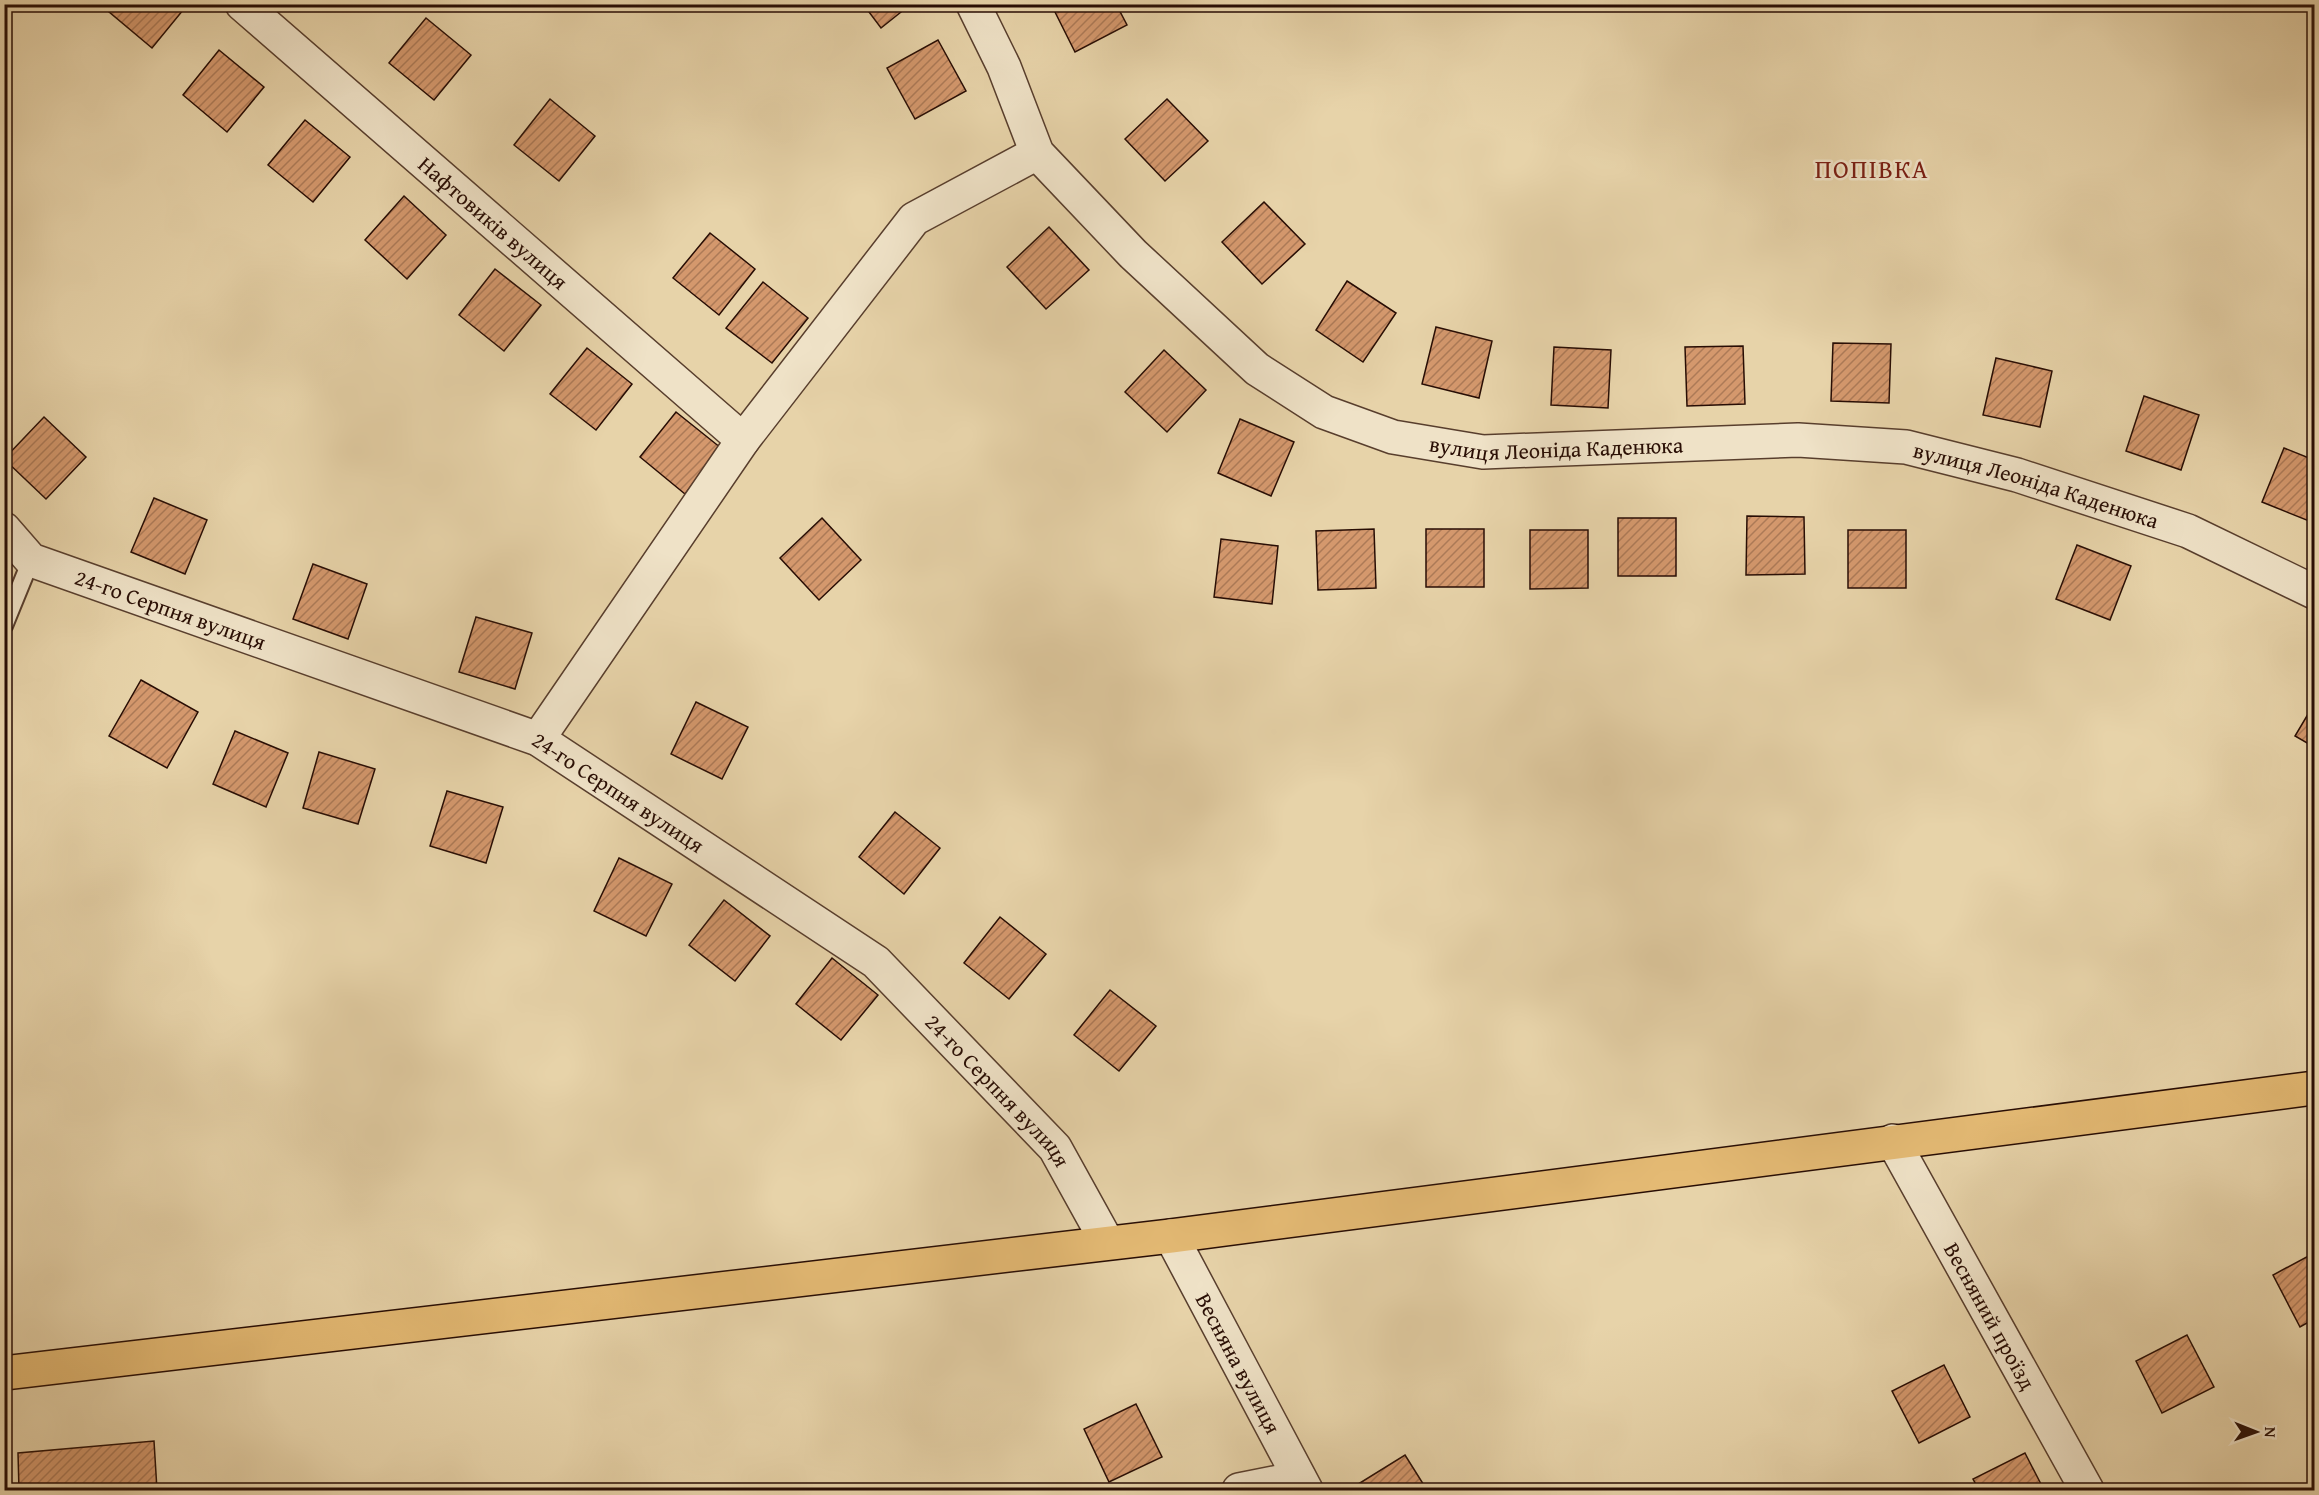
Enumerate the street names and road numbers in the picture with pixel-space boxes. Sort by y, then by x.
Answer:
street label: Нафтовиків вулиця [411,148,575,297]
street label: вулиця Леоніда Каденюка [1427,427,1684,469]
street label: вулиця Леоніда Каденюка [1910,434,2163,537]
street label: 24-го Серпня вулиця [71,561,270,658]
street label: 24-го Серпня вулиця [526,723,711,861]
street label: 24-го Серпня вулиця [918,1006,1078,1173]
street label: Весняний проїзд [1936,1236,2044,1395]
street label: Весняна вулиця [1188,1287,1289,1439]

